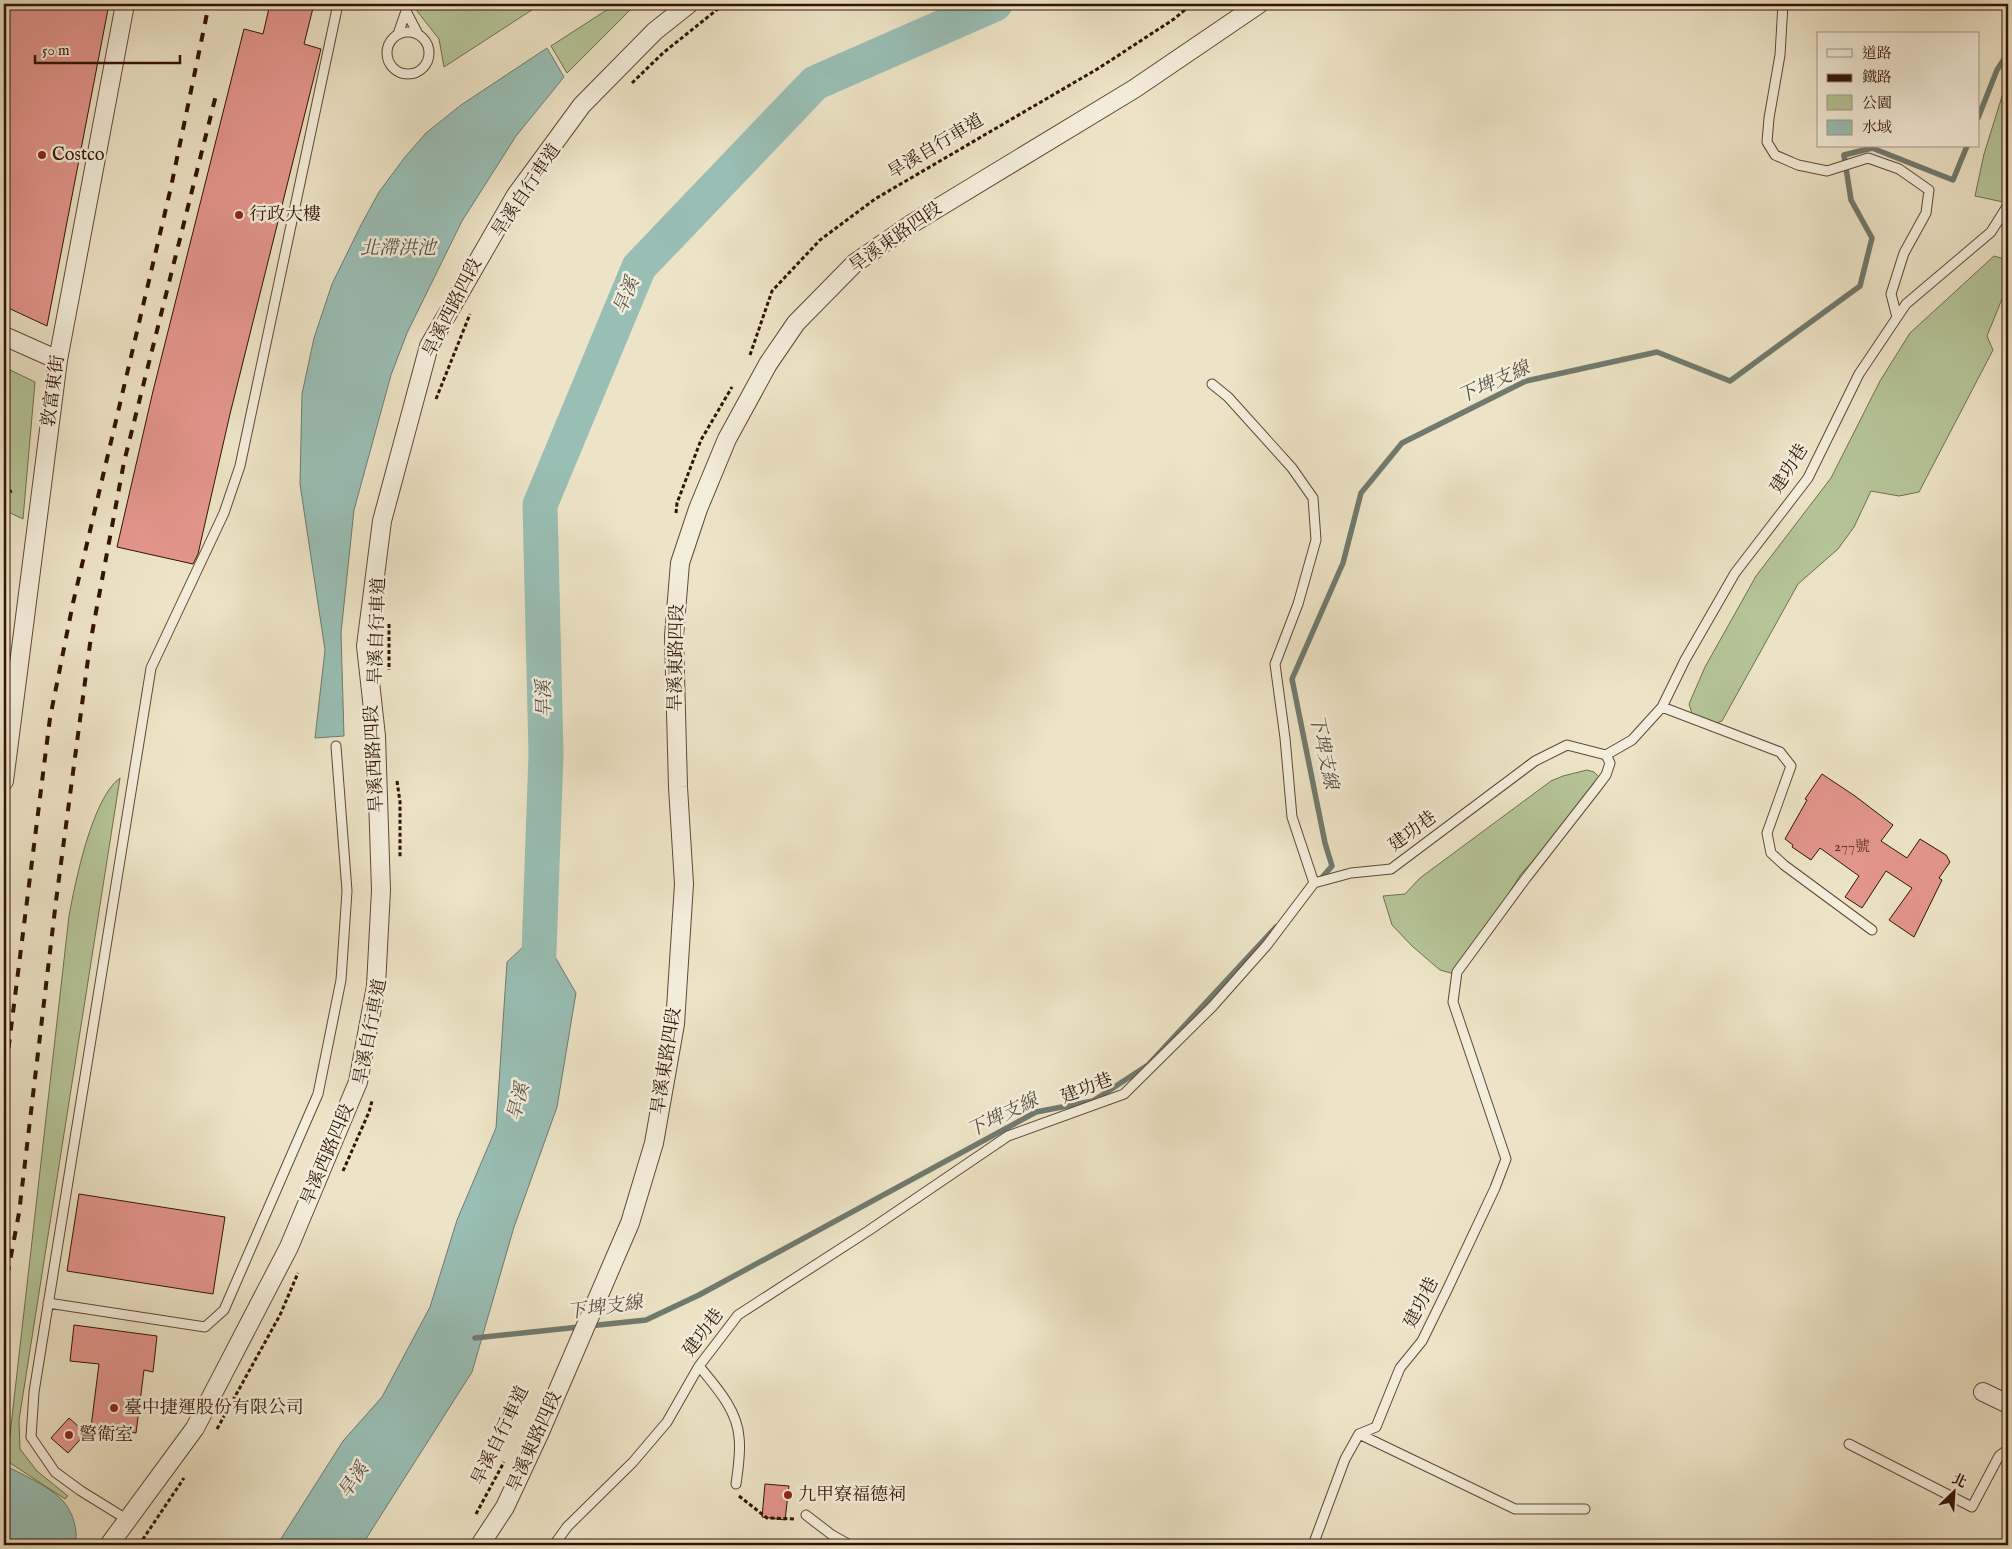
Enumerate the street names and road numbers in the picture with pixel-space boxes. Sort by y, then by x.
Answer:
street label: 旱溪自行車道 [884,109,988,185]
street label: 旱溪自行車道 [487,140,567,242]
street label: 旱溪東路四段 [845,198,947,278]
street label: 旱溪西路四段 [418,255,488,361]
street label: 敦富東街 [38,354,70,428]
street label: 建功巷 [1766,440,1814,498]
street label: 旱溪自行車道 [365,577,391,685]
street label: 旱溪東路四段 [665,604,689,712]
street label: 旱溪西路四段 [361,704,389,814]
street label: 建功巷 [1385,807,1441,857]
street label: 旱溪自行車道 [349,977,393,1087]
street label: 旱溪東路四段 [647,1006,687,1116]
street label: 建功巷 [1058,1069,1116,1109]
street label: 旱溪西路四段 [296,1101,360,1209]
street label: 建功巷 [1399,1274,1445,1332]
street label: 建功巷 [679,1305,729,1361]
street label: 旱溪自行車道 [467,1382,535,1490]
street label: 旱溪東路四段 [503,1388,567,1496]

